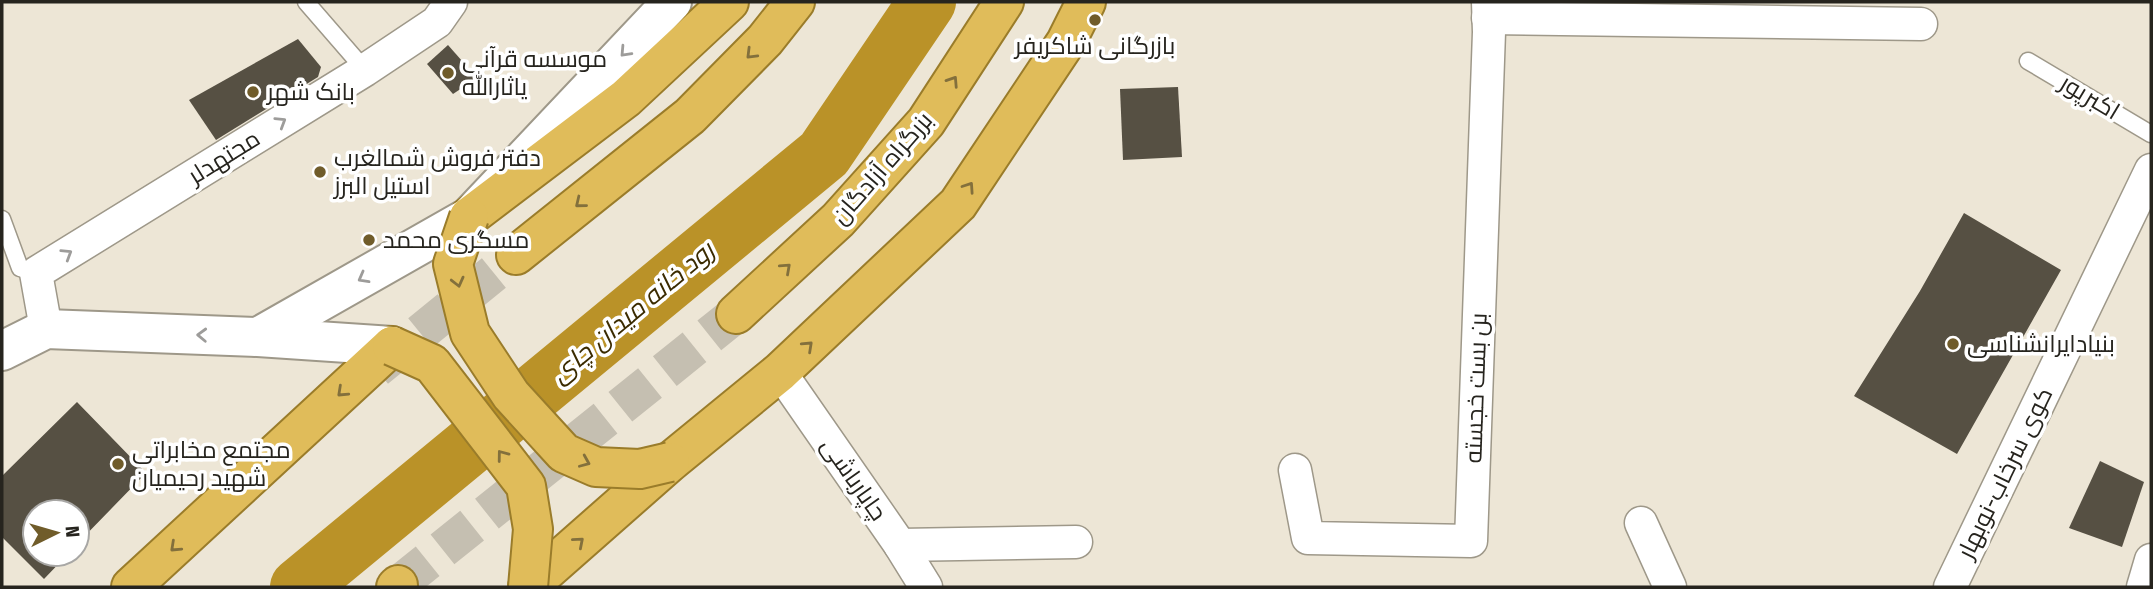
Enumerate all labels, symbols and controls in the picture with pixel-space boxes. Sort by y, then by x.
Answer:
marker: بازرگانی شاکریفر [1087,12,1103,28]
place label: بازرگانی شاکریفر [1013,32,1175,60]
one-way arrow [621,43,633,56]
place label: موسسه قرآنی یاثارالله [462,45,607,101]
one-way arrow [747,46,760,59]
marker: موسسه قرآنی یاثارالله [440,65,456,81]
street label: اکبرپور [2053,67,2125,127]
one-way arrow [945,75,958,88]
place label: بانک شهر [265,78,355,106]
marker: بانک شهر [245,84,261,100]
street label: بزرگراه آزادگان [826,106,938,230]
one-way arrow [273,117,286,130]
street label: مجتهدلر [181,124,265,191]
place label: دفتر فروش شمالغرب استیل البرز [332,144,541,200]
marker: دفتر فروش شمالغرب استیل البرز [312,164,328,180]
one-way arrow [961,181,974,194]
one-way arrow [576,195,588,208]
place label: مسگری محمد [383,226,529,254]
marker: مسگری محمد [361,232,377,248]
water label: رود خانه میدان چای [544,234,723,390]
one-way arrow [59,250,72,263]
one-way arrow [778,263,791,276]
one-way arrow [357,270,370,283]
one-way arrow [450,276,464,288]
street label: بن بست خجسته [1459,312,1493,464]
one-way arrow [196,327,207,342]
place label: بنیادایرانشناسی [1967,330,2115,358]
marker: بنیادایرانشناسی [1945,336,1961,352]
one-way arrow [799,341,812,354]
street label: کوی سرخاب-نوبهار [1951,383,2059,565]
one-way arrow [337,384,350,397]
street label: چاپارباشی [814,432,893,527]
place label: مجتمع مخابراتی شهید رحیمیان [132,436,291,492]
one-way arrow [497,450,510,462]
one-way arrow [577,454,590,468]
marker: مجتمع مخابراتی شهید رحیمیان [110,456,126,472]
north arrow [21,498,91,568]
text: N [60,525,84,538]
one-way arrow [170,538,183,551]
one-way arrow [571,538,584,550]

